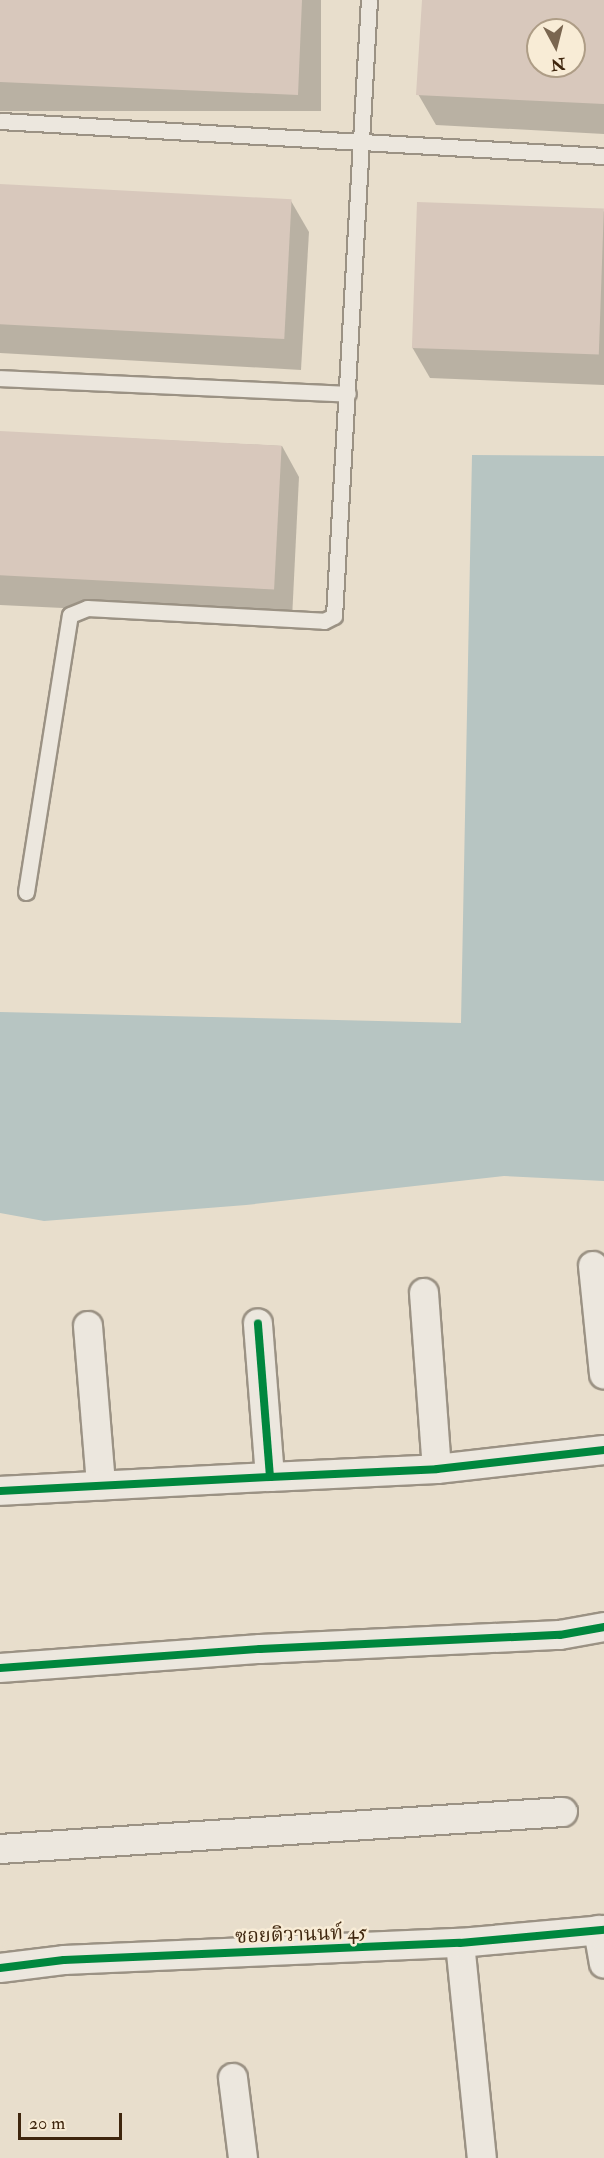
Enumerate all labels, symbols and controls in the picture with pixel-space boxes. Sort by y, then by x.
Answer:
north arrow [526,18,586,78]
text: N [550,53,566,75]
street label: ซอยติวานนท์ 45 [235,1920,367,1948]
scale bar [21,2101,124,2139]
text: 20 m [29,2112,65,2135]

